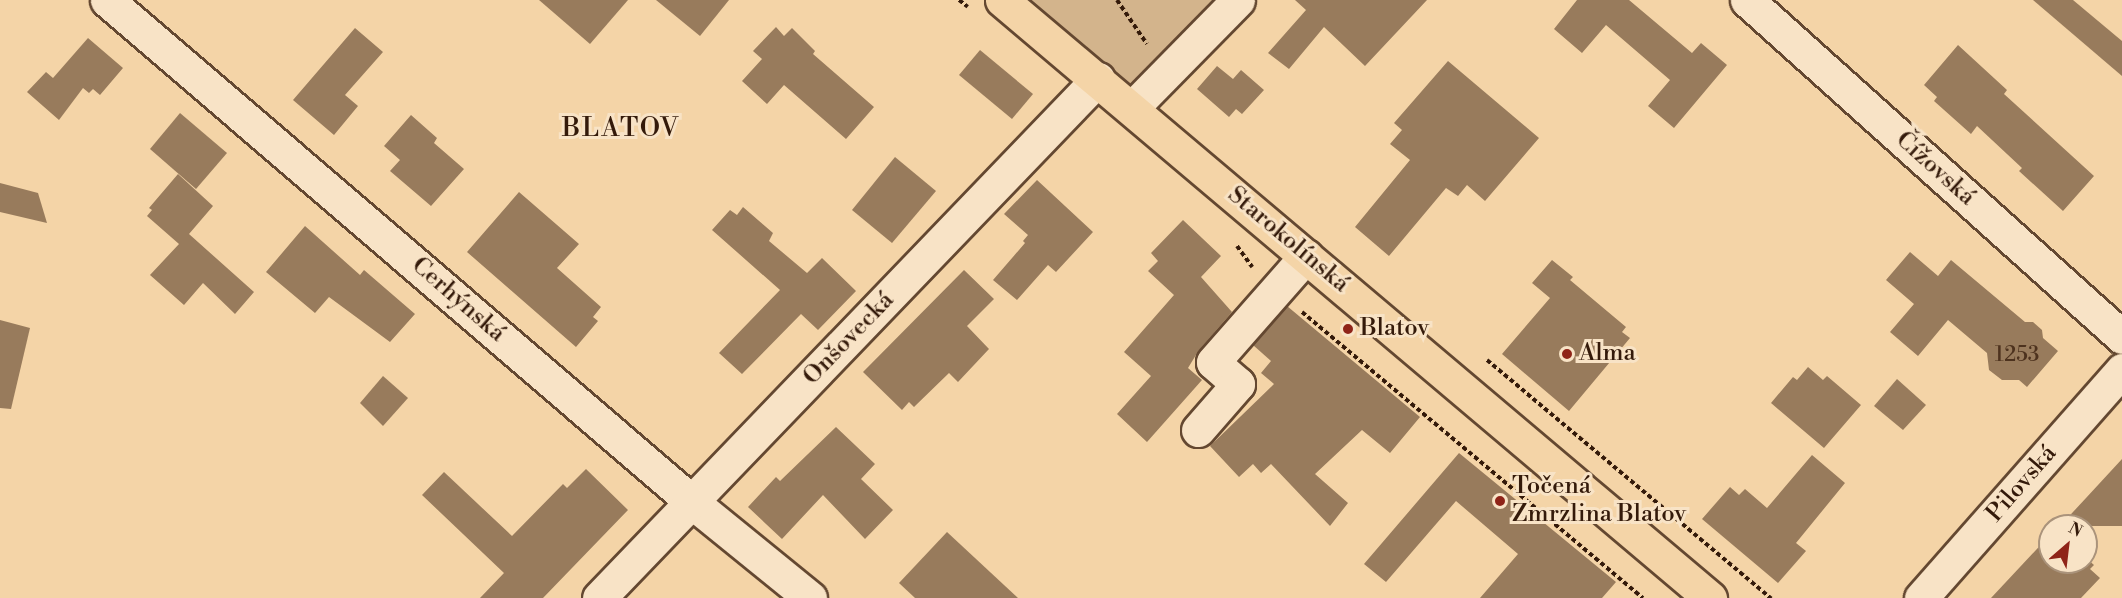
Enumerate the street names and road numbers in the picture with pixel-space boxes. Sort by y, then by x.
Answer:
street label: Čížovská [1889,126,1981,212]
street label: Starokolínská [1222,181,1354,299]
street label: Cerhýnská [405,252,511,348]
street label: Onšovecká [798,287,900,391]
street label: Pilovská [1981,440,2063,528]

